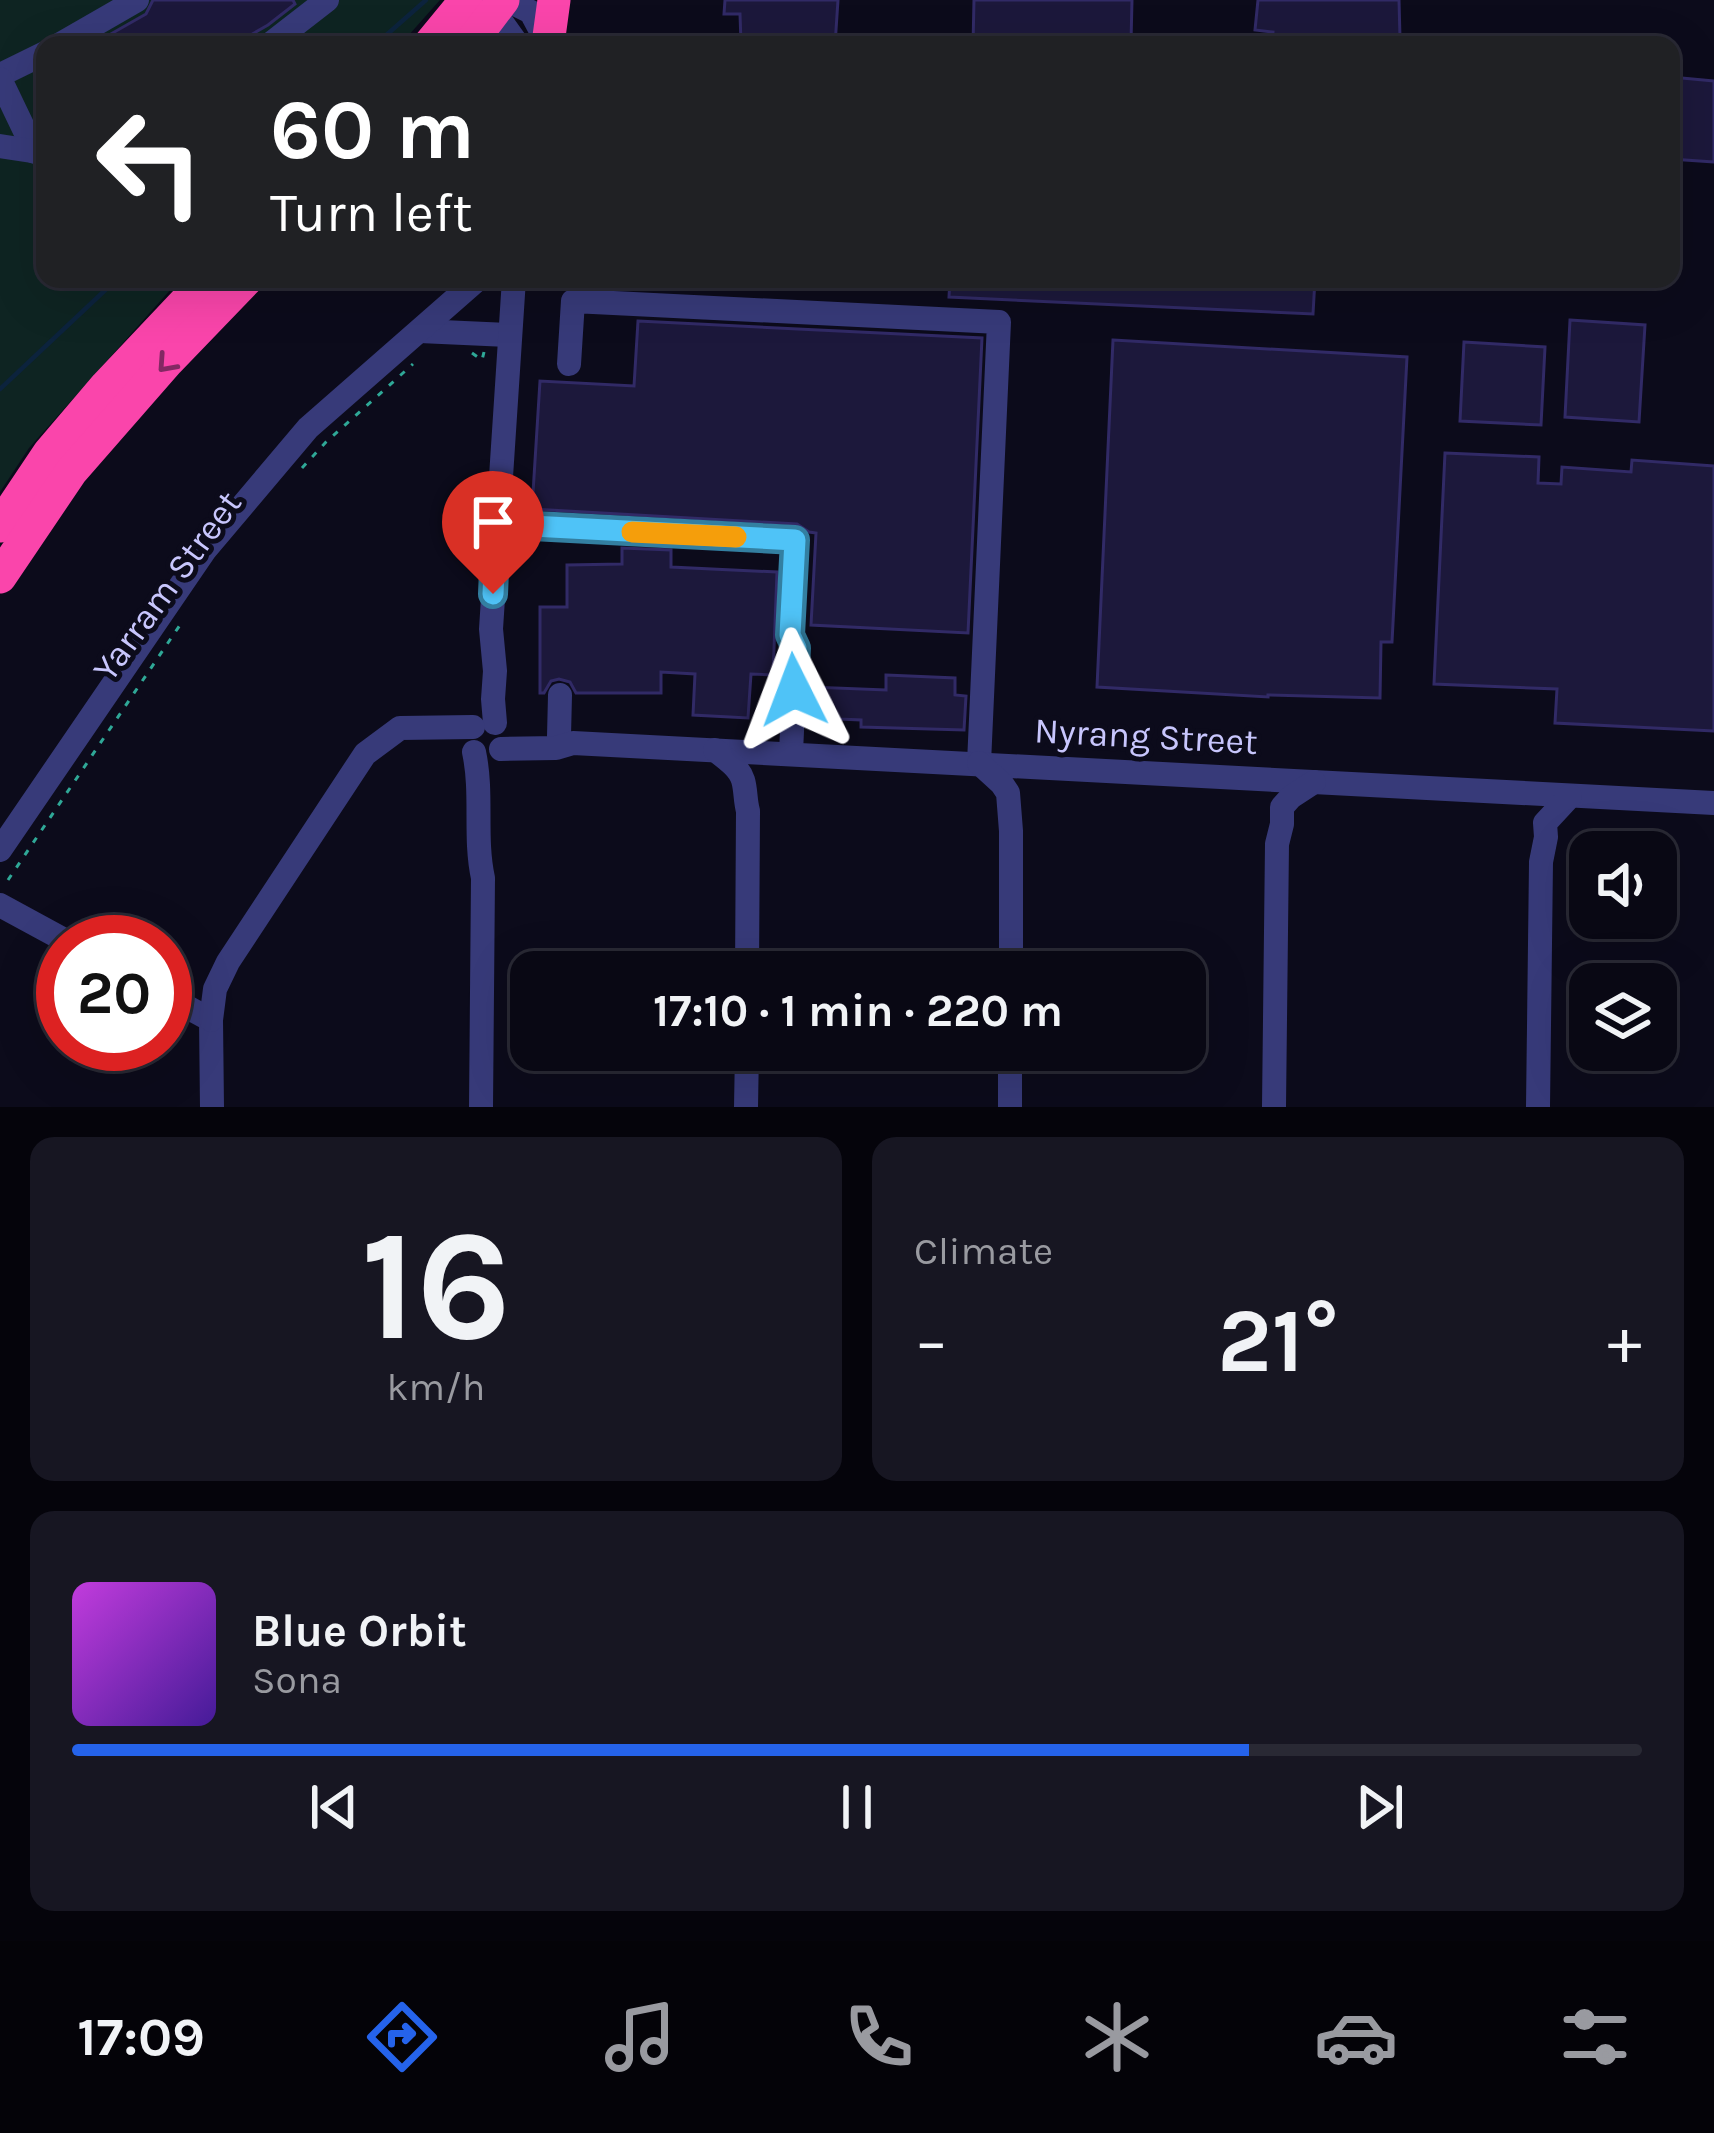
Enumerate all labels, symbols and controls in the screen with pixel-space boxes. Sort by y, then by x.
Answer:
text: 60 m [270,81,475,179]
icon: left [72,84,228,240]
text: Turn left [270,181,473,245]
one-way arrow [159,350,181,371]
pin [442,471,544,594]
street label: Yarram Street [84,483,250,689]
icon: arrive [460,489,526,555]
position arrow [731,627,857,753]
street label: Nyrang Street [1033,709,1259,763]
map controls [1569,831,1677,1071]
button: sound [1569,831,1677,939]
speed limit sign: 20 [36,915,192,1071]
button: layers [1569,963,1677,1071]
text: 17:10 · 1 min · 220 m [653,985,1063,1037]
text: 16 [361,1195,511,1377]
text: Climate [914,1228,1053,1274]
text: 21° [1217,1288,1339,1394]
text: − [914,1302,949,1380]
text: + [1607,1302,1642,1380]
text: km/h [387,1364,485,1410]
text: Blue Orbit [252,1605,467,1657]
text: Sona [252,1657,342,1703]
icon: previous [301,1774,367,1840]
icon: pause [824,1774,890,1840]
icon: next [1347,1774,1413,1840]
icon: directions [360,1995,444,2079]
icon: music [598,1995,682,2079]
icon: phone [837,1995,921,2079]
icon: climate [1075,1995,1159,2079]
icon: car [1314,1995,1398,2079]
icon: filters [1553,1995,1637,2079]
text: 17:09 [77,2005,205,2069]

